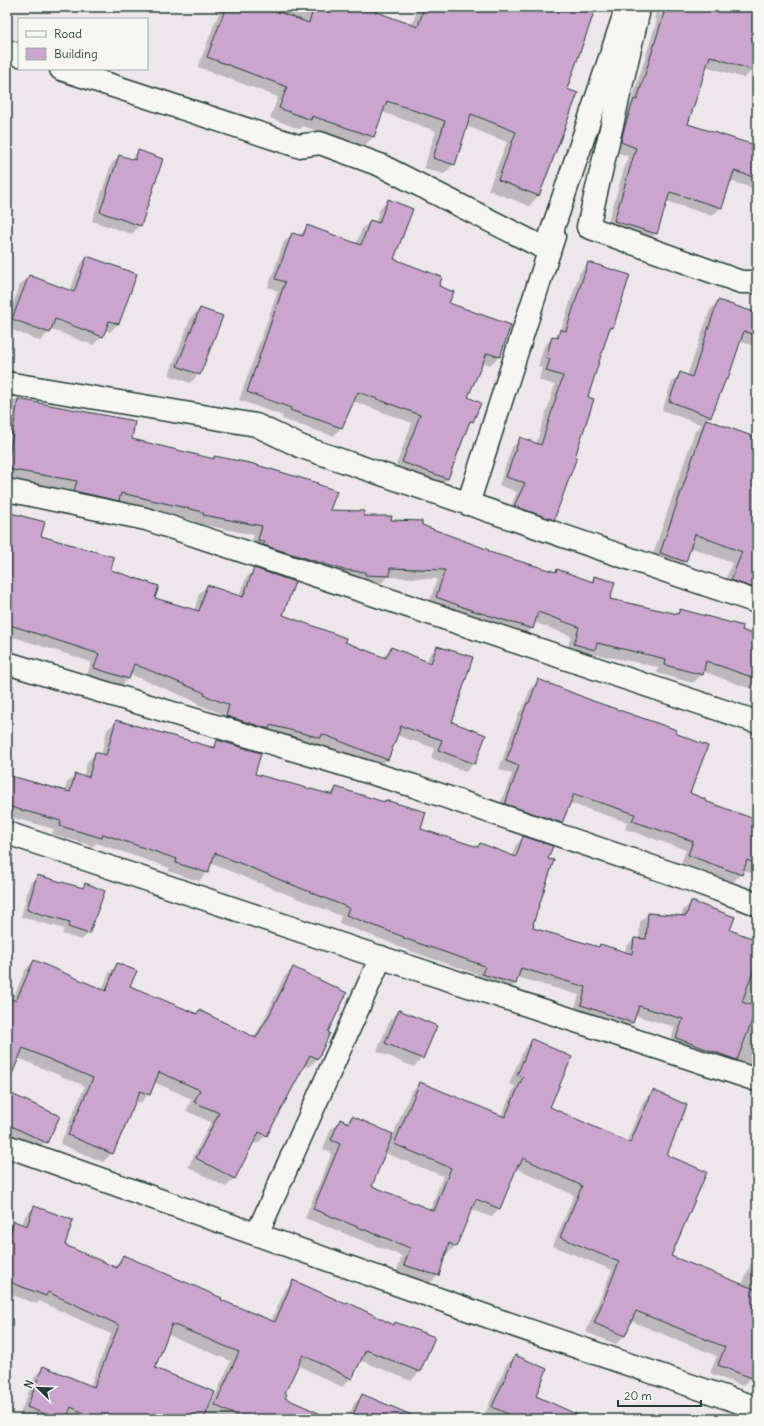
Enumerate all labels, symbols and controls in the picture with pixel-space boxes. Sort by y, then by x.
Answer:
legend [18,18,148,70]
text: Road [54,26,82,41]
text: Building [54,46,98,61]
north arrow [18,1368,58,1408]
text: N [21,1378,37,1390]
scale bar [618,1382,701,1408]
text: 20 m [624,1388,652,1403]

